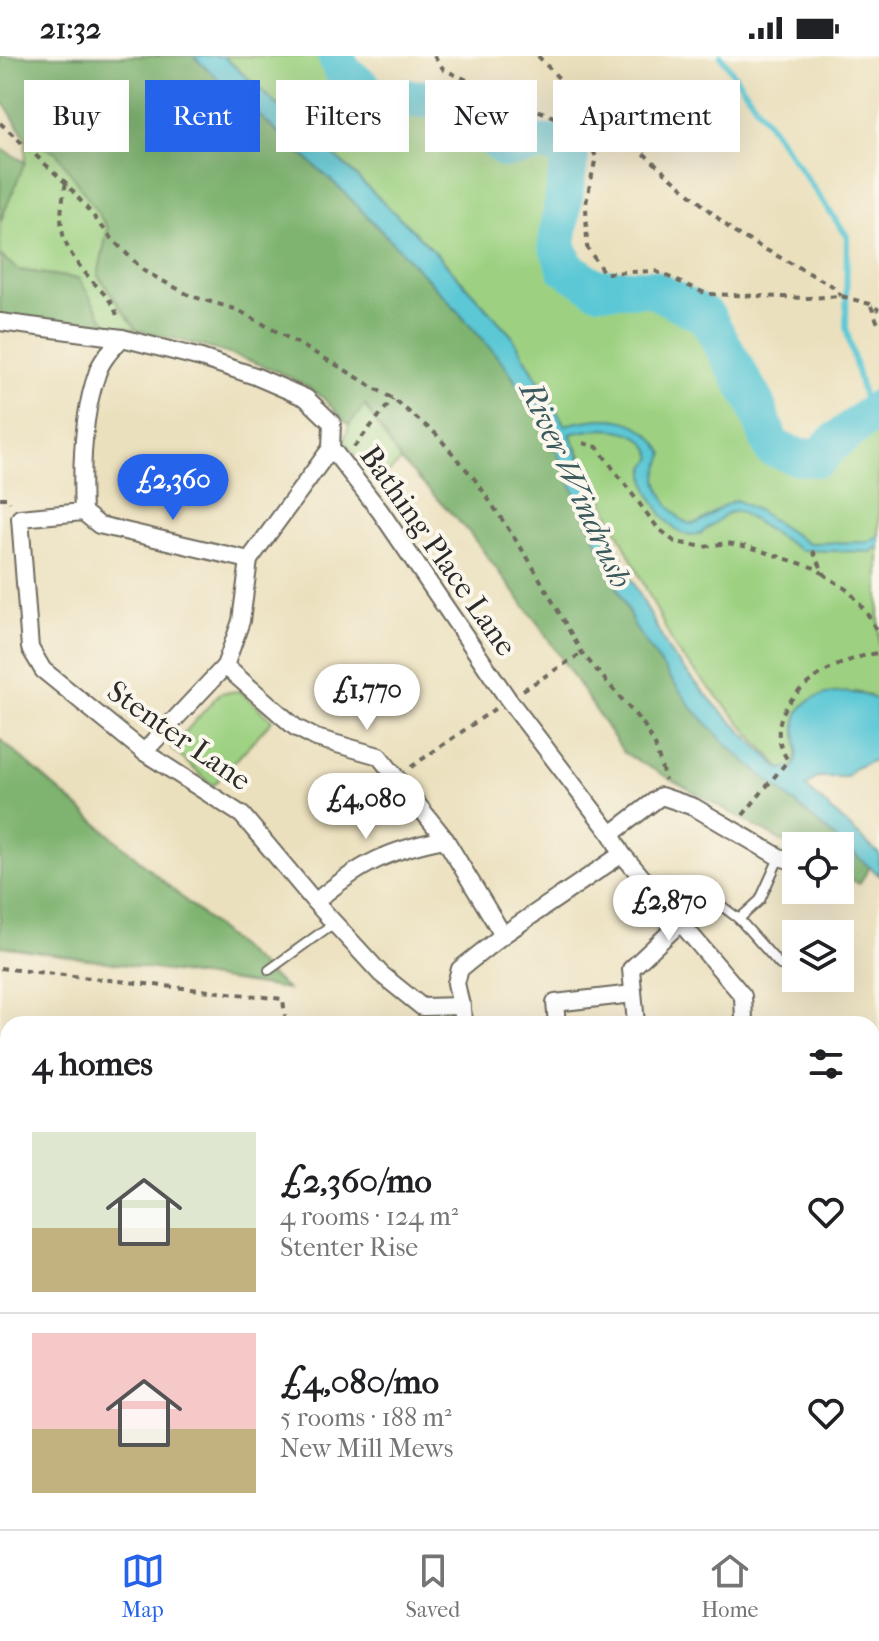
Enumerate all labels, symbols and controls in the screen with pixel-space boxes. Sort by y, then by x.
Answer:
text: 21:32 [40,11,101,46]
chip: Buy [24,80,129,152]
chip: Rent [145,80,260,152]
chip: Filters [276,80,409,152]
chip: New [425,80,537,152]
chip: Apartment [553,80,740,152]
water label: River Windrush [511,374,640,594]
street label: Bathing Place Lane [352,439,524,663]
pin: £2,360 [108,454,238,522]
text: £2,360 [135,464,211,495]
pin: £1,770 [302,664,432,732]
street label: Stenter Lane [101,674,258,798]
text: £1,770 [332,674,402,705]
pin: £4,080 [301,773,431,841]
text: £4,080 [326,783,406,814]
map controls [782,832,854,992]
button: locate [782,832,854,904]
pin: £2,870 [604,875,734,943]
text: £2,870 [631,885,707,916]
button: layers [782,920,854,992]
icon: filters [804,1042,848,1086]
text: 4 homes [32,1044,153,1084]
text: £2,360/mo [280,1161,432,1201]
icon: home [96,1164,192,1260]
icon: heart [804,1190,848,1234]
text: 4 rooms · 124 m² [280,1201,458,1232]
text: Stenter Rise [280,1232,418,1263]
text: £4,080/mo [280,1362,439,1402]
icon: home [96,1365,192,1461]
icon: heart [804,1391,848,1435]
text: 5 rooms · 188 m² [280,1402,452,1433]
text: New Mill Mews [280,1433,453,1464]
tab: Map [121,1549,165,1623]
tab: Saved [406,1549,460,1623]
tab: Home [701,1549,758,1623]

